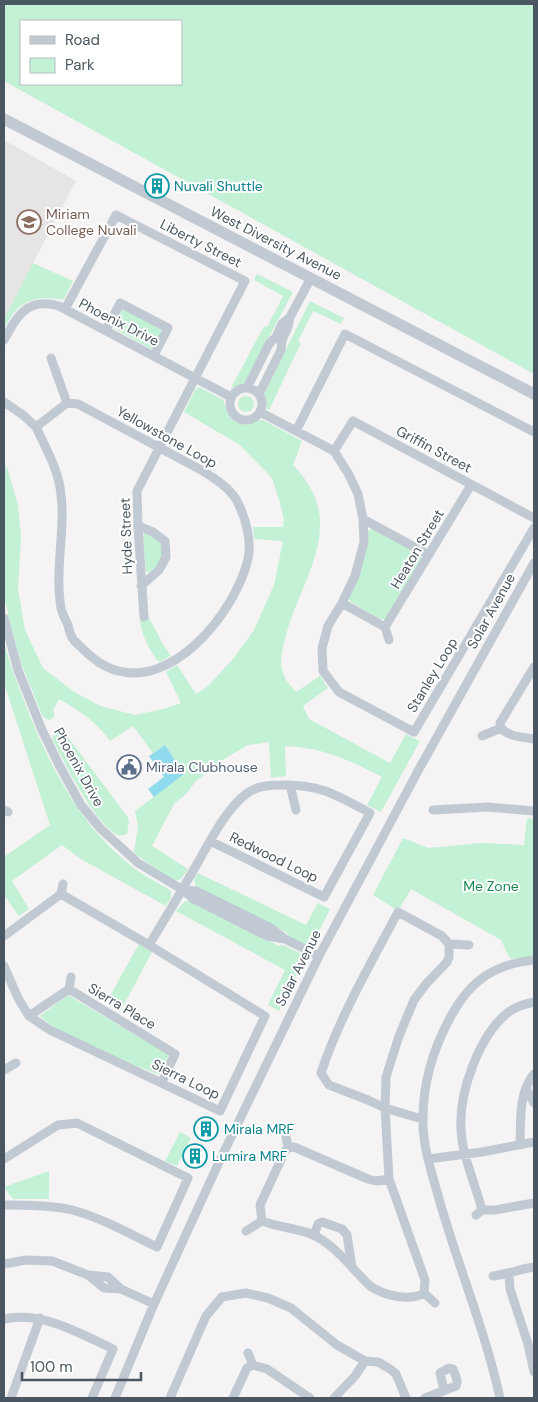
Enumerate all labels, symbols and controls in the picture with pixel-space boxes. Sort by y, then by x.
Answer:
legend [20,20,182,85]
text: Road [65,30,100,50]
text: Park [65,55,95,75]
building icon: Nuvali Shuttle [144,173,170,199]
place label: Nuvali Shuttle [174,177,263,195]
street label: West Diversity Avenue [207,202,345,284]
place label: Miriam College Nuvali [46,205,137,239]
school or university icon: Miriam College Nuvali [16,209,42,235]
street label: Liberty Street [157,215,245,271]
street label: Phoenix Drive [76,294,162,350]
street label: Yellowstone Loop [114,402,221,472]
street label: Griffin Street [393,422,475,476]
street label: Hyde Street [116,497,136,575]
street label: Heaton Street [386,506,448,592]
street label: Solar Avenue [463,570,519,652]
street label: Stanley Loop [403,634,461,716]
street label: Phoenix Drive [50,724,108,810]
public building icon: Mirala Clubhouse [116,754,142,780]
place label: Mirala Clubhouse [146,758,258,776]
street label: Redwood Loop [227,828,322,886]
park label: Me Zone [463,877,519,895]
street label: Solar Avenue [271,927,325,1009]
street label: Sierra Place [85,979,159,1033]
street label: Sierra Loop [149,1055,223,1103]
building icon: Mirala MRF [193,1116,219,1142]
place label: Mirala MRF [224,1120,294,1138]
building icon: Lumira MRF [182,1143,208,1169]
place label: Lumira MRF [212,1147,288,1165]
scale bar [22,1350,141,1382]
text: 100 m [30,1357,73,1377]

